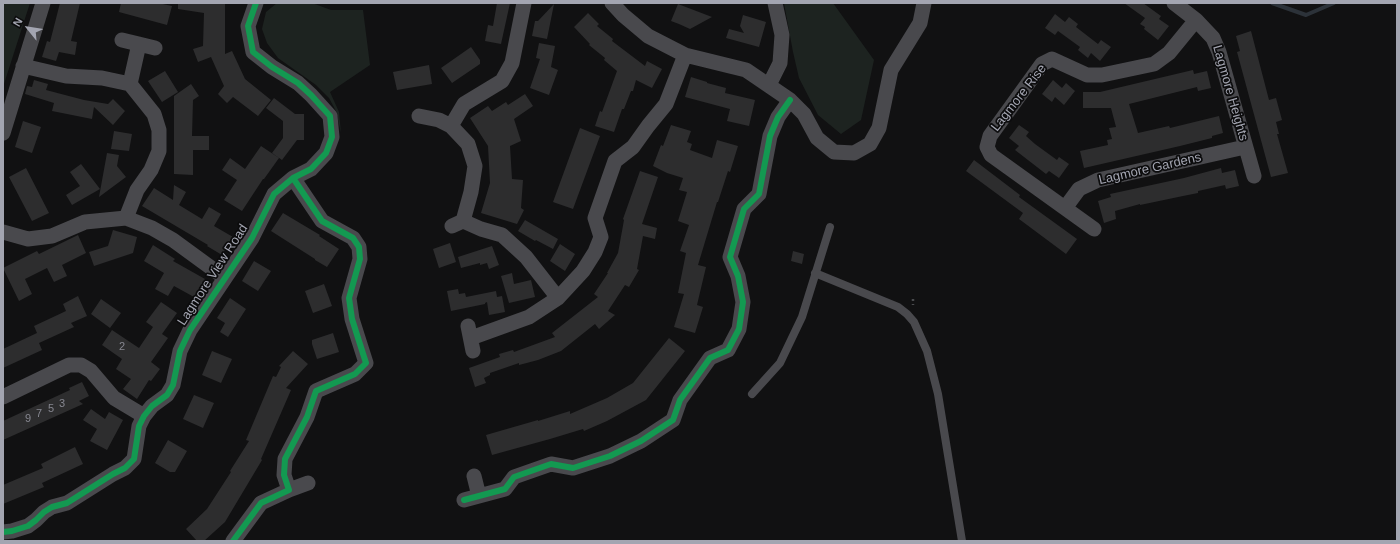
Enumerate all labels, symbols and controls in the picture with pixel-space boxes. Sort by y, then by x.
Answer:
north arrow [8,8,48,48]
text: N [10,16,25,28]
street label: Lagmore Heights [1209,43,1251,143]
street label: Lagmore Rise [988,61,1050,135]
street label: Lagmore Gardens [1097,150,1203,188]
street label: Lagmore View Road [174,221,252,329]
house number: 2 [119,340,125,354]
house number: 3 [59,397,65,411]
house number: 5 [48,402,54,416]
house number: 7 [36,407,42,421]
house number: 9 [25,412,31,426]

